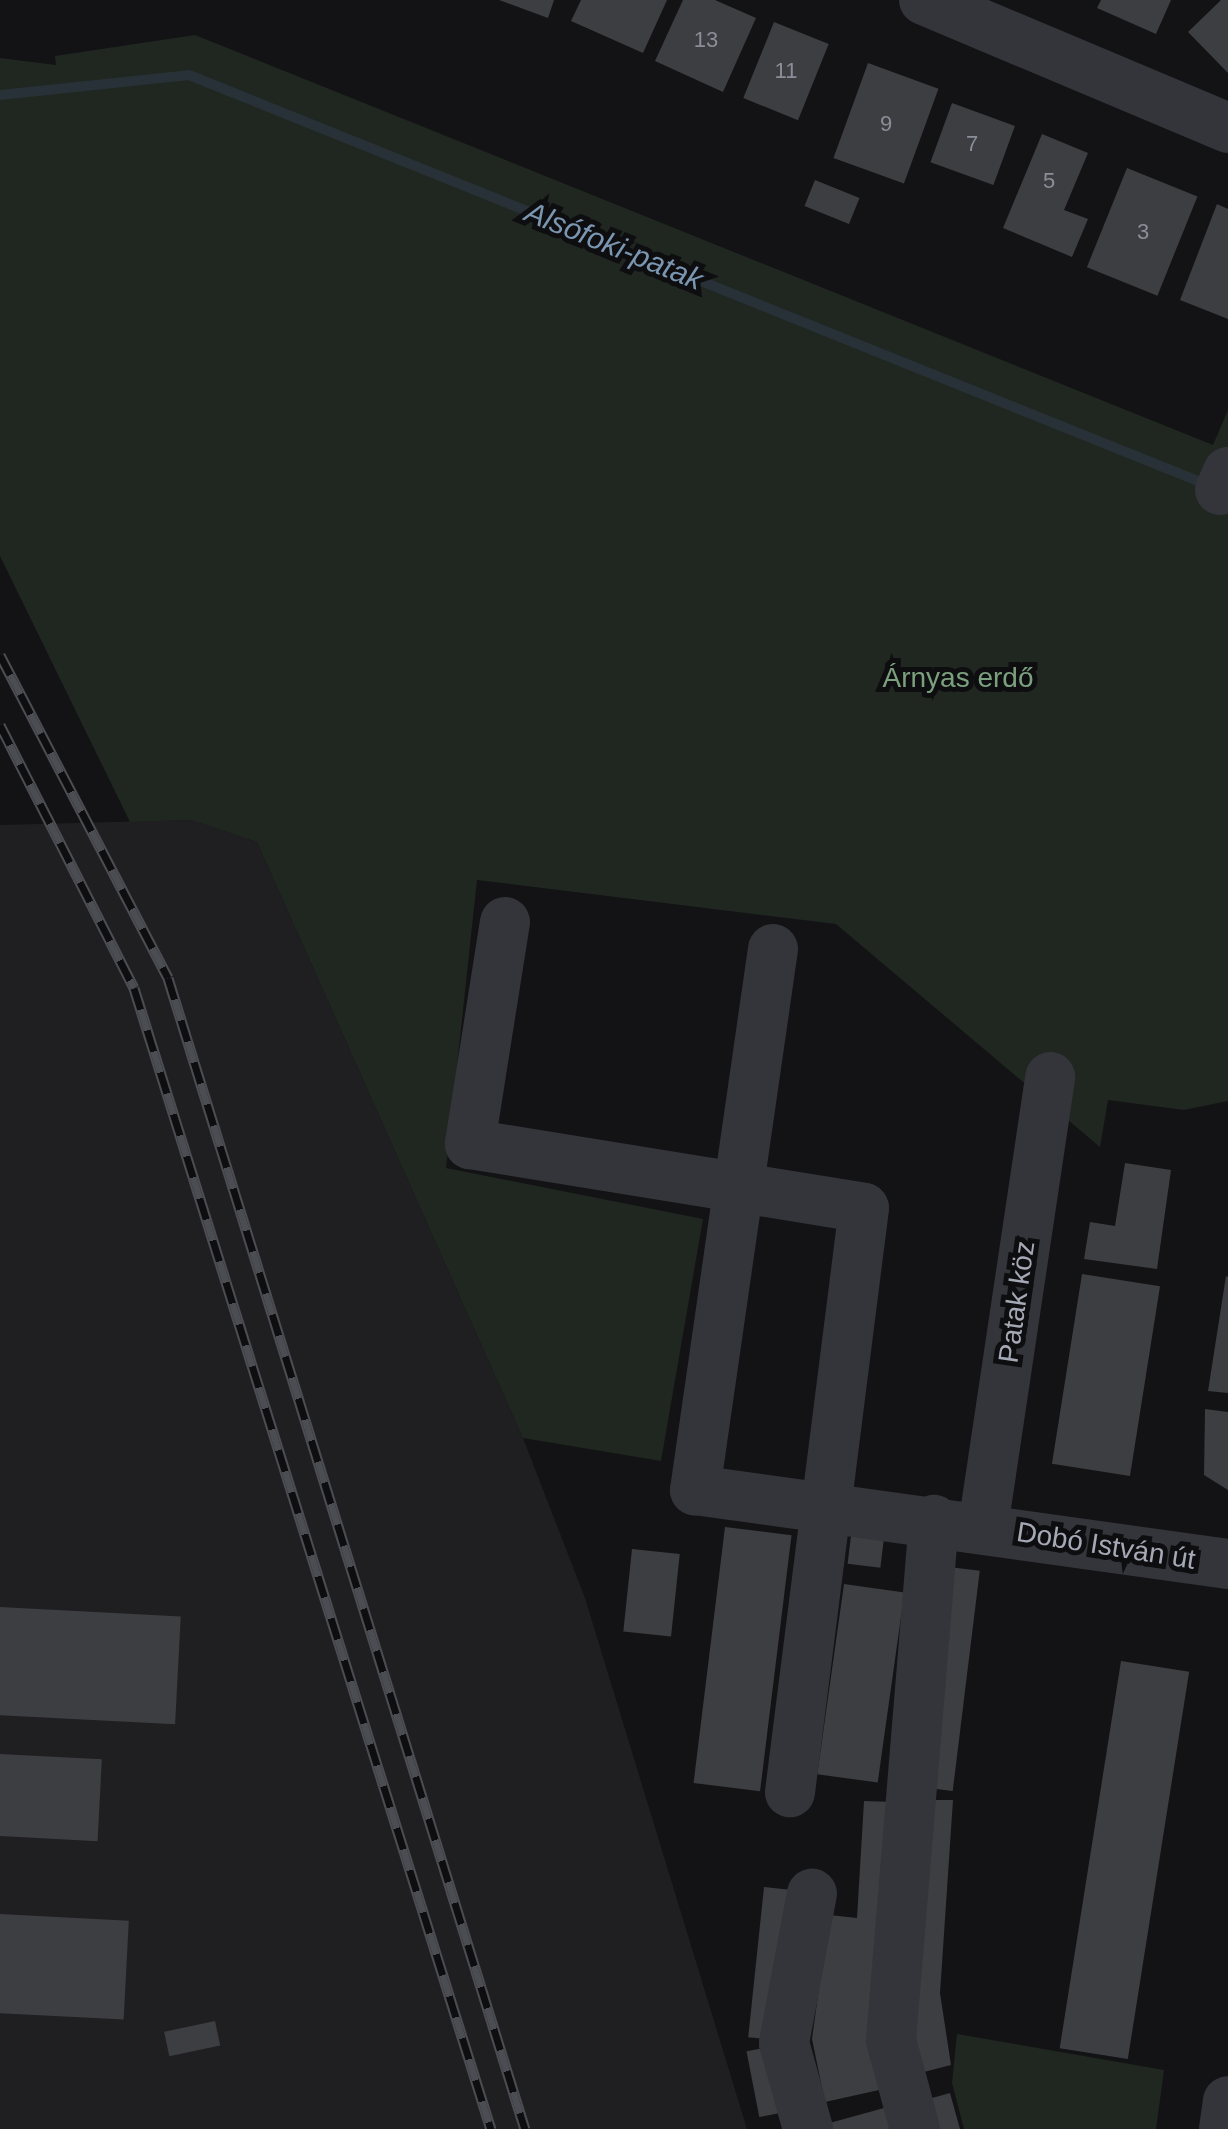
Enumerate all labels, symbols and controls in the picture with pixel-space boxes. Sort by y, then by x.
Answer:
house number: 13 [694,27,718,53]
house number: 11 [775,58,797,84]
house number: 9 [880,111,892,137]
house number: 7 [966,131,978,157]
house number: 5 [1043,168,1055,194]
water label: Alsófoki-patak [520,194,708,298]
house number: 3 [1137,219,1149,245]
park label: Árnyas erdő [883,661,1033,695]
street label: Patak köz [992,1239,1042,1365]
street label: Dobó István út [1014,1515,1198,1577]

